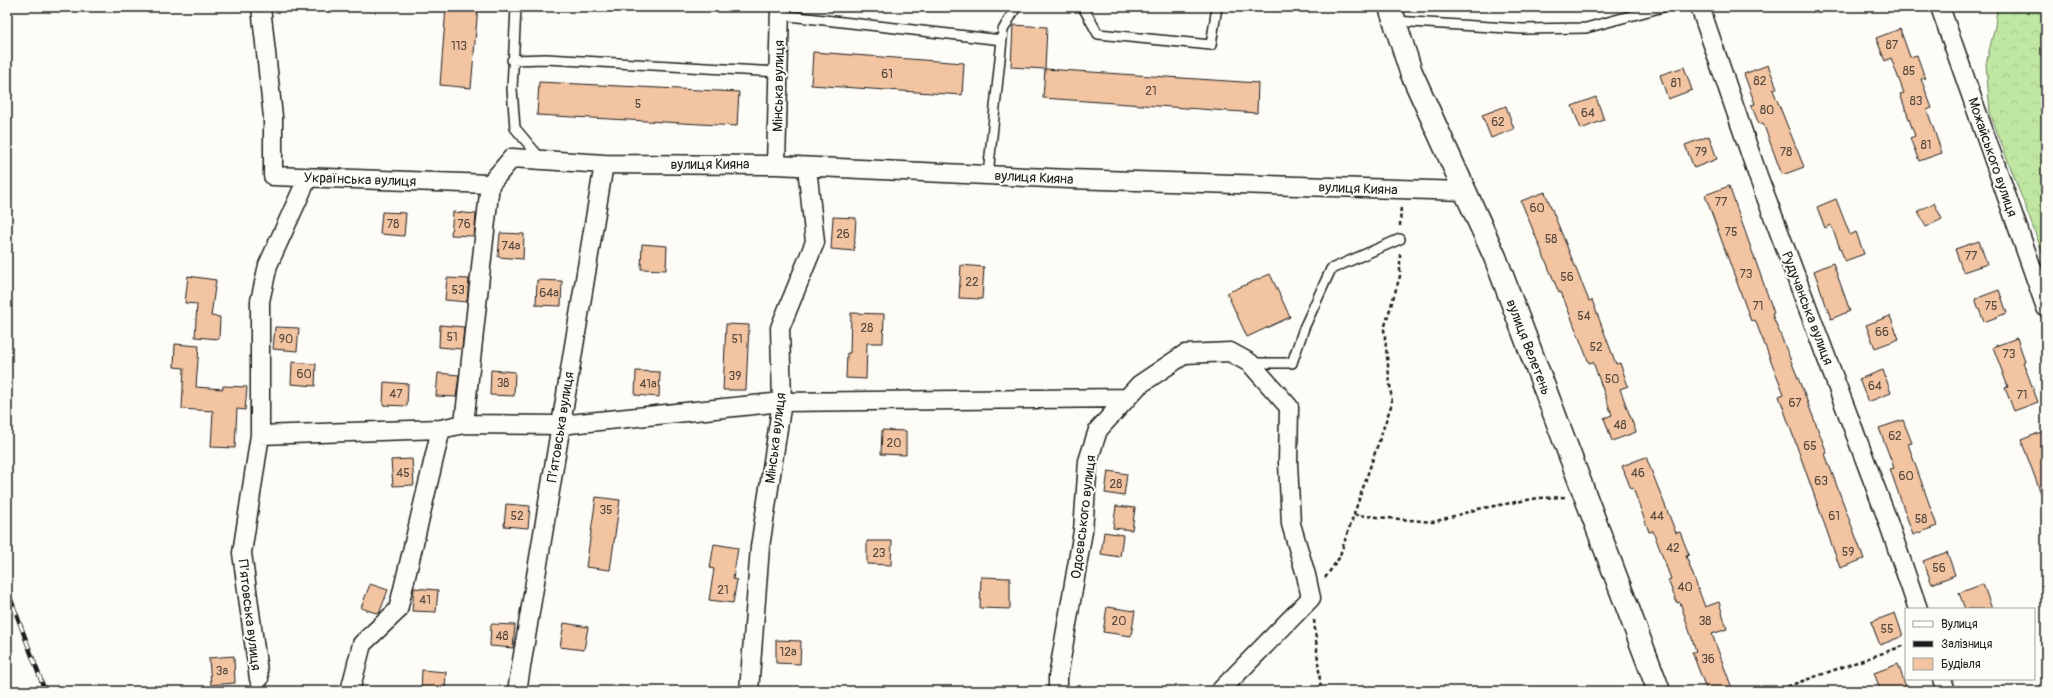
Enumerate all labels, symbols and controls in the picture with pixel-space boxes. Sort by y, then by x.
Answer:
house number: 87 [1886,38,1899,53]
house number: 113 [451,39,467,54]
street label: Мінська вулиця [769,40,788,132]
house number: 85 [1903,64,1915,79]
house number: 61 [881,67,893,82]
house number: 82 [1754,74,1767,89]
house number: 81 [1671,76,1681,91]
house number: 21 [1145,84,1157,99]
house number: 83 [1910,94,1923,109]
street label: Можайського вулиця [1964,95,2021,219]
house number: 5 [635,97,641,112]
house number: 80 [1760,103,1774,118]
house number: 64 [1581,106,1595,121]
house number: 62 [1491,115,1505,130]
house number: 81 [1921,138,1931,153]
house number: 79 [1695,145,1707,160]
house number: 78 [1780,145,1792,160]
street label: вулиця Кияна [670,156,750,173]
street label: вулиця Кияна [994,167,1074,188]
street label: Українська вулиця [303,169,417,190]
street label: вулиця Кияна [1318,179,1398,198]
house number: 77 [1715,195,1728,210]
house number: 60 [1529,201,1545,216]
house number: 78 [387,217,399,232]
house number: 76 [457,217,471,232]
house number: 75 [1725,225,1737,240]
house number: 26 [836,227,850,242]
house number: 58 [1545,232,1557,247]
house number: 74а [502,239,521,254]
street label: Рудучанська вулиця [1778,249,1837,367]
house number: 77 [1965,249,1978,264]
house number: 73 [1739,267,1753,282]
house number: 56 [1560,270,1574,285]
house number: 22 [965,275,979,290]
house number: 53 [451,283,465,298]
house number: 64а [539,286,559,301]
street label: вулиця Велетень [1502,297,1555,398]
house number: 71 [1752,299,1764,314]
house number: 75 [1985,299,1997,314]
house number: 54 [1577,309,1591,324]
house number: 28 [861,321,873,336]
house number: 66 [1875,325,1889,340]
house number: 51 [446,330,458,345]
house number: 90 [279,332,293,347]
house number: 51 [731,332,743,347]
house number: 52 [1589,340,1603,355]
house number: 73 [2002,347,2016,362]
house number: 60 [296,367,312,382]
house number: 39 [729,369,741,384]
street label: П’ятовська вулиця [543,370,578,484]
house number: 50 [1605,372,1619,387]
house number: 38 [497,376,509,391]
house number: 41а [639,377,657,392]
house number: 64 [1868,379,1882,394]
house number: 47 [389,387,403,402]
house number: 71 [2016,388,2028,403]
street label: Мінська вулиця [761,392,790,485]
house number: 67 [1788,396,1802,411]
house number: 48 [1613,418,1627,433]
house number: 62 [1888,429,1902,444]
house number: 20 [887,436,901,451]
house number: 65 [1803,439,1817,454]
street label: Одоєвського вулиця [1067,454,1100,580]
house number: 45 [396,466,410,481]
house number: 46 [1631,466,1645,481]
house number: 60 [1898,469,1914,484]
house number: 63 [1814,474,1828,489]
house number: 28 [1110,477,1122,492]
house number: 35 [599,503,613,518]
house number: 52 [510,509,524,524]
house number: 44 [1650,509,1664,524]
house number: 61 [1828,509,1840,524]
house number: 58 [1915,512,1927,527]
house number: 42 [1666,541,1680,556]
house number: 59 [1842,545,1854,560]
house number: 23 [872,546,886,561]
street label: П’ятовська вулиця [234,559,265,672]
house number: 56 [1932,561,1946,576]
house number: 40 [1677,580,1693,595]
house number: 21 [717,583,729,598]
house number: 41 [419,593,431,608]
legend [1905,608,2035,680]
house number: 20 [1112,614,1126,629]
house number: 38 [1699,614,1711,629]
text: Вулиця [1941,617,1978,632]
house number: 55 [1880,622,1894,637]
house number: 48 [495,629,509,644]
text: Залізниця [1941,637,1993,652]
house number: 12а [780,645,797,660]
house number: 36 [1701,652,1715,667]
text: Будівля [1941,657,1981,672]
house number: 3а [216,664,229,679]

